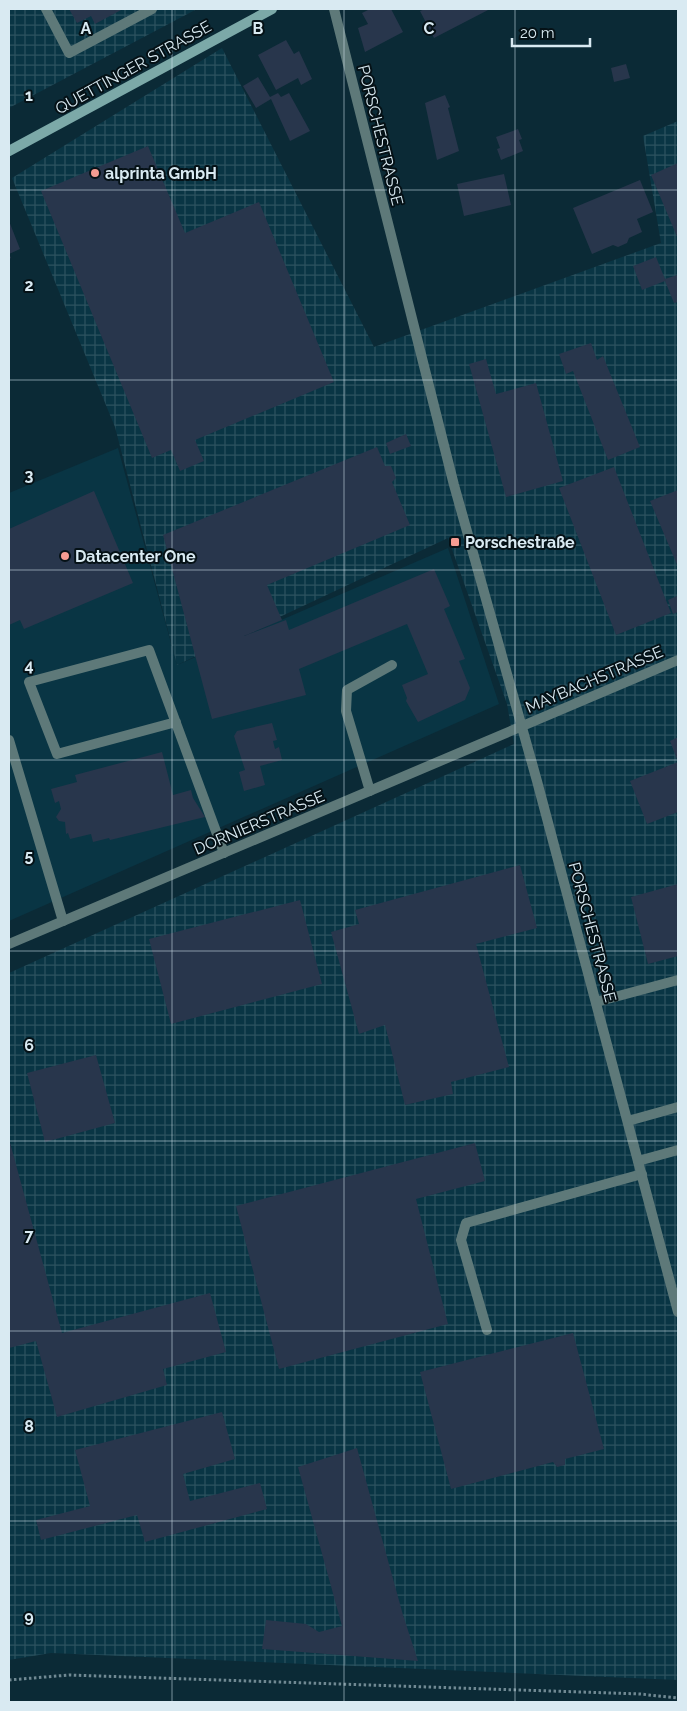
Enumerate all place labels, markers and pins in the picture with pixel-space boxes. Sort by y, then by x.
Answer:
place label: alprinta GmbH [105,164,217,183]
marker: alprinta GmbH [89,167,101,179]
place label: Porschestraße [465,533,575,552]
marker: Porschestraße [449,536,461,548]
place label: Datacenter One [75,547,196,566]
marker: Datacenter One [59,550,71,562]

